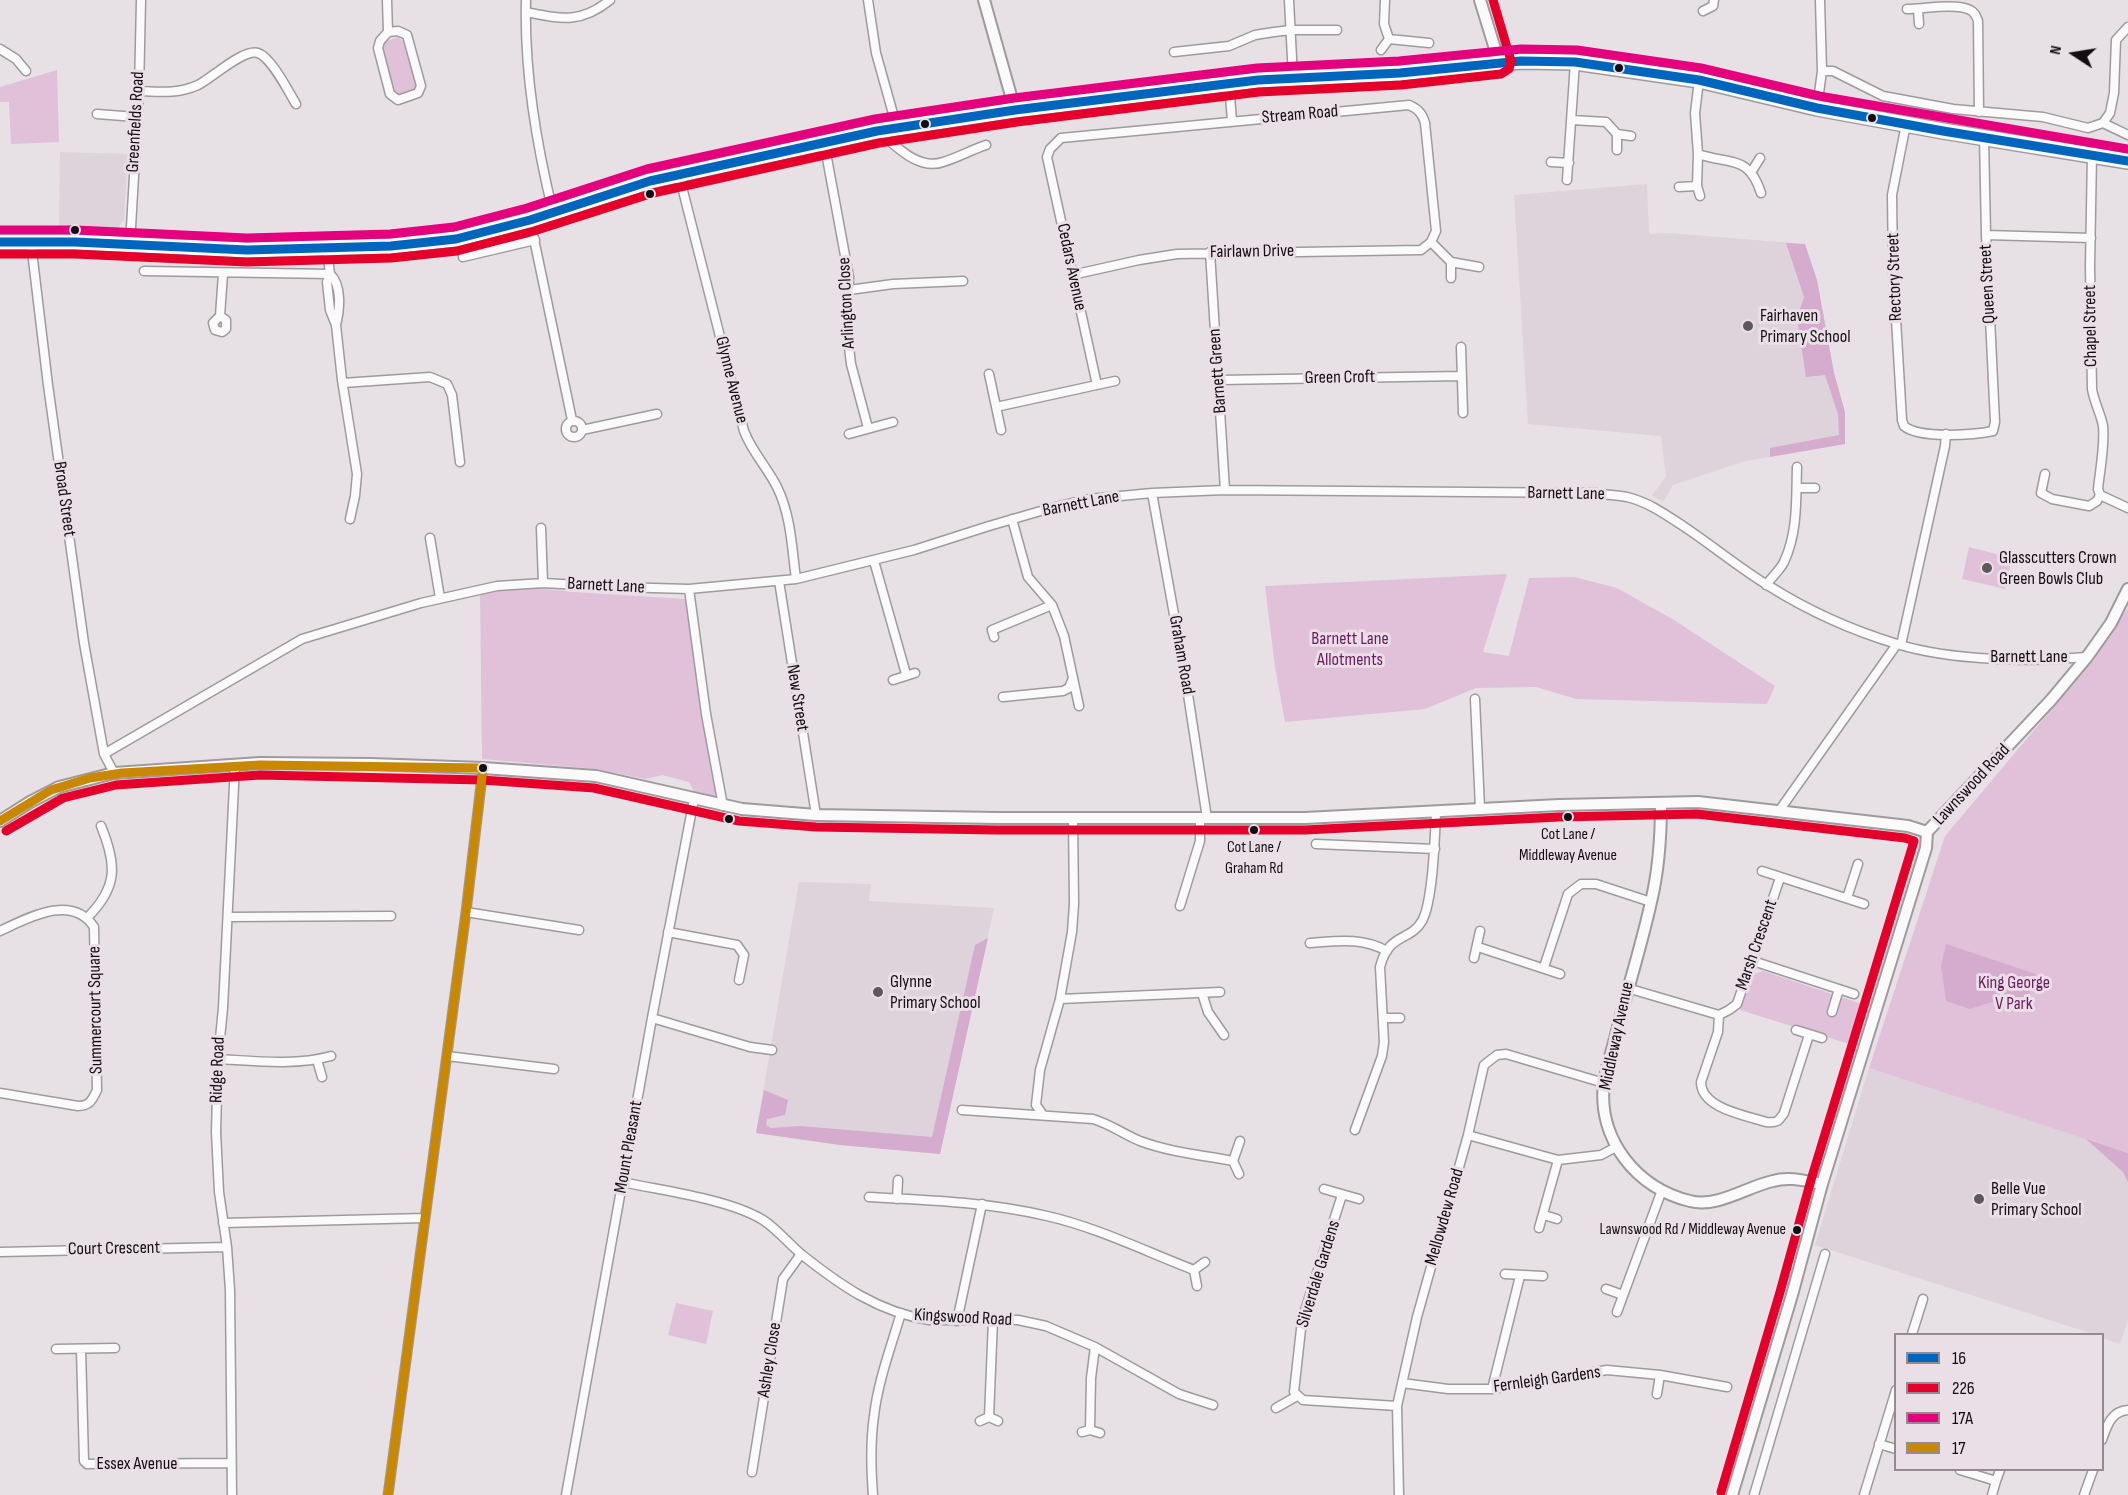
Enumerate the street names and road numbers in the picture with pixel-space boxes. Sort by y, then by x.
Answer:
street label: Greenfields Road [123,71,149,173]
street label: Stream Road [1261,101,1339,129]
street label: Cedars Avenue [1051,221,1091,313]
street label: Rectory Street [1883,232,1907,322]
street label: Fairlawn Drive [1210,240,1294,264]
street label: Queen Street [1975,244,2001,324]
street label: Arlington Close [834,257,860,349]
street label: Chapel Street [2079,285,2103,367]
street label: Barnett Green [1204,328,1232,414]
street label: Glynne Avenue [710,334,752,426]
street label: Green Croft [1305,367,1375,389]
street label: Broad Street [48,460,80,538]
street label: Barnett Lane [1527,483,1605,505]
street label: Barnett Lane [1041,486,1121,522]
street label: Barnett Lane [567,573,645,599]
street label: Graham Road [1163,614,1199,696]
street label: Barnett Lane [1990,646,2068,668]
street label: New Street [781,663,813,733]
street label: Lawnswood Road [1929,740,2015,830]
street label: Marsh Crescent [1731,897,1783,993]
street label: Summercourt Square [84,946,108,1074]
street label: Middleway Avenue [1595,980,1639,1092]
street label: Ridge Road [206,1036,230,1104]
street label: Mount Pleasant [610,1099,648,1195]
street label: Mellowdew Road [1421,1166,1469,1268]
street label: Silverdale Gardens [1292,1218,1346,1330]
street label: Court Crescent [68,1237,160,1261]
street label: Kingswood Road [913,1305,1013,1331]
street label: Ashley Close [753,1321,787,1399]
street label: Fernleigh Gardens [1492,1362,1602,1398]
street label: Essex Avenue [97,1453,177,1475]

